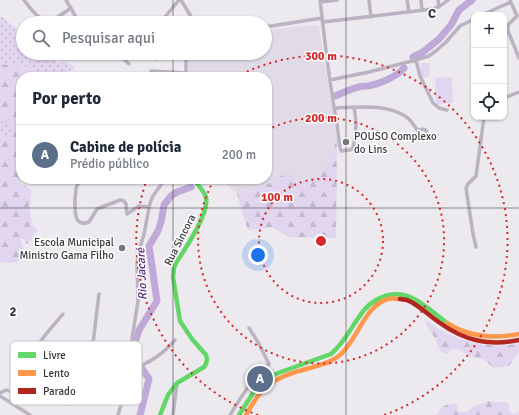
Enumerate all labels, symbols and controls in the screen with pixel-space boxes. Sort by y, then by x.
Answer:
text: C [428,6,436,22]
map controls [471,12,507,120]
button: + [471,12,507,48]
search box [16,16,272,60]
icon: search [30,27,52,49]
text: Pesquisar aqui [62,29,155,47]
button: − [471,48,507,84]
text: 300 m [305,49,337,64]
button: locate [471,84,507,120]
text: Por perto [32,88,101,109]
text: 200 m [305,111,337,126]
place label: POUSO Complexo do Lins [354,130,437,156]
marker: POUSO Complexo do Lins [341,137,351,147]
text: Cabine de polícia [70,138,181,156]
text: A [41,147,49,163]
text: 200 m [222,147,256,163]
text: Prédio público [70,156,149,172]
text: 100 m [261,190,293,205]
street label: Rua Sincora [162,212,199,268]
centre of rings [314,234,328,248]
place label: Escola Municipal Ministro Gama Filho [19,236,114,262]
marker: Escola Municipal Ministro Gama Filho [117,243,127,253]
your location [248,245,268,265]
water label: Rio Jacaré [133,246,151,301]
text: 2 [9,304,17,320]
legend [10,341,142,405]
text: Livre [43,349,66,362]
pin: A [247,364,273,394]
text: Lento [43,367,70,380]
text: Parado [43,385,76,398]

